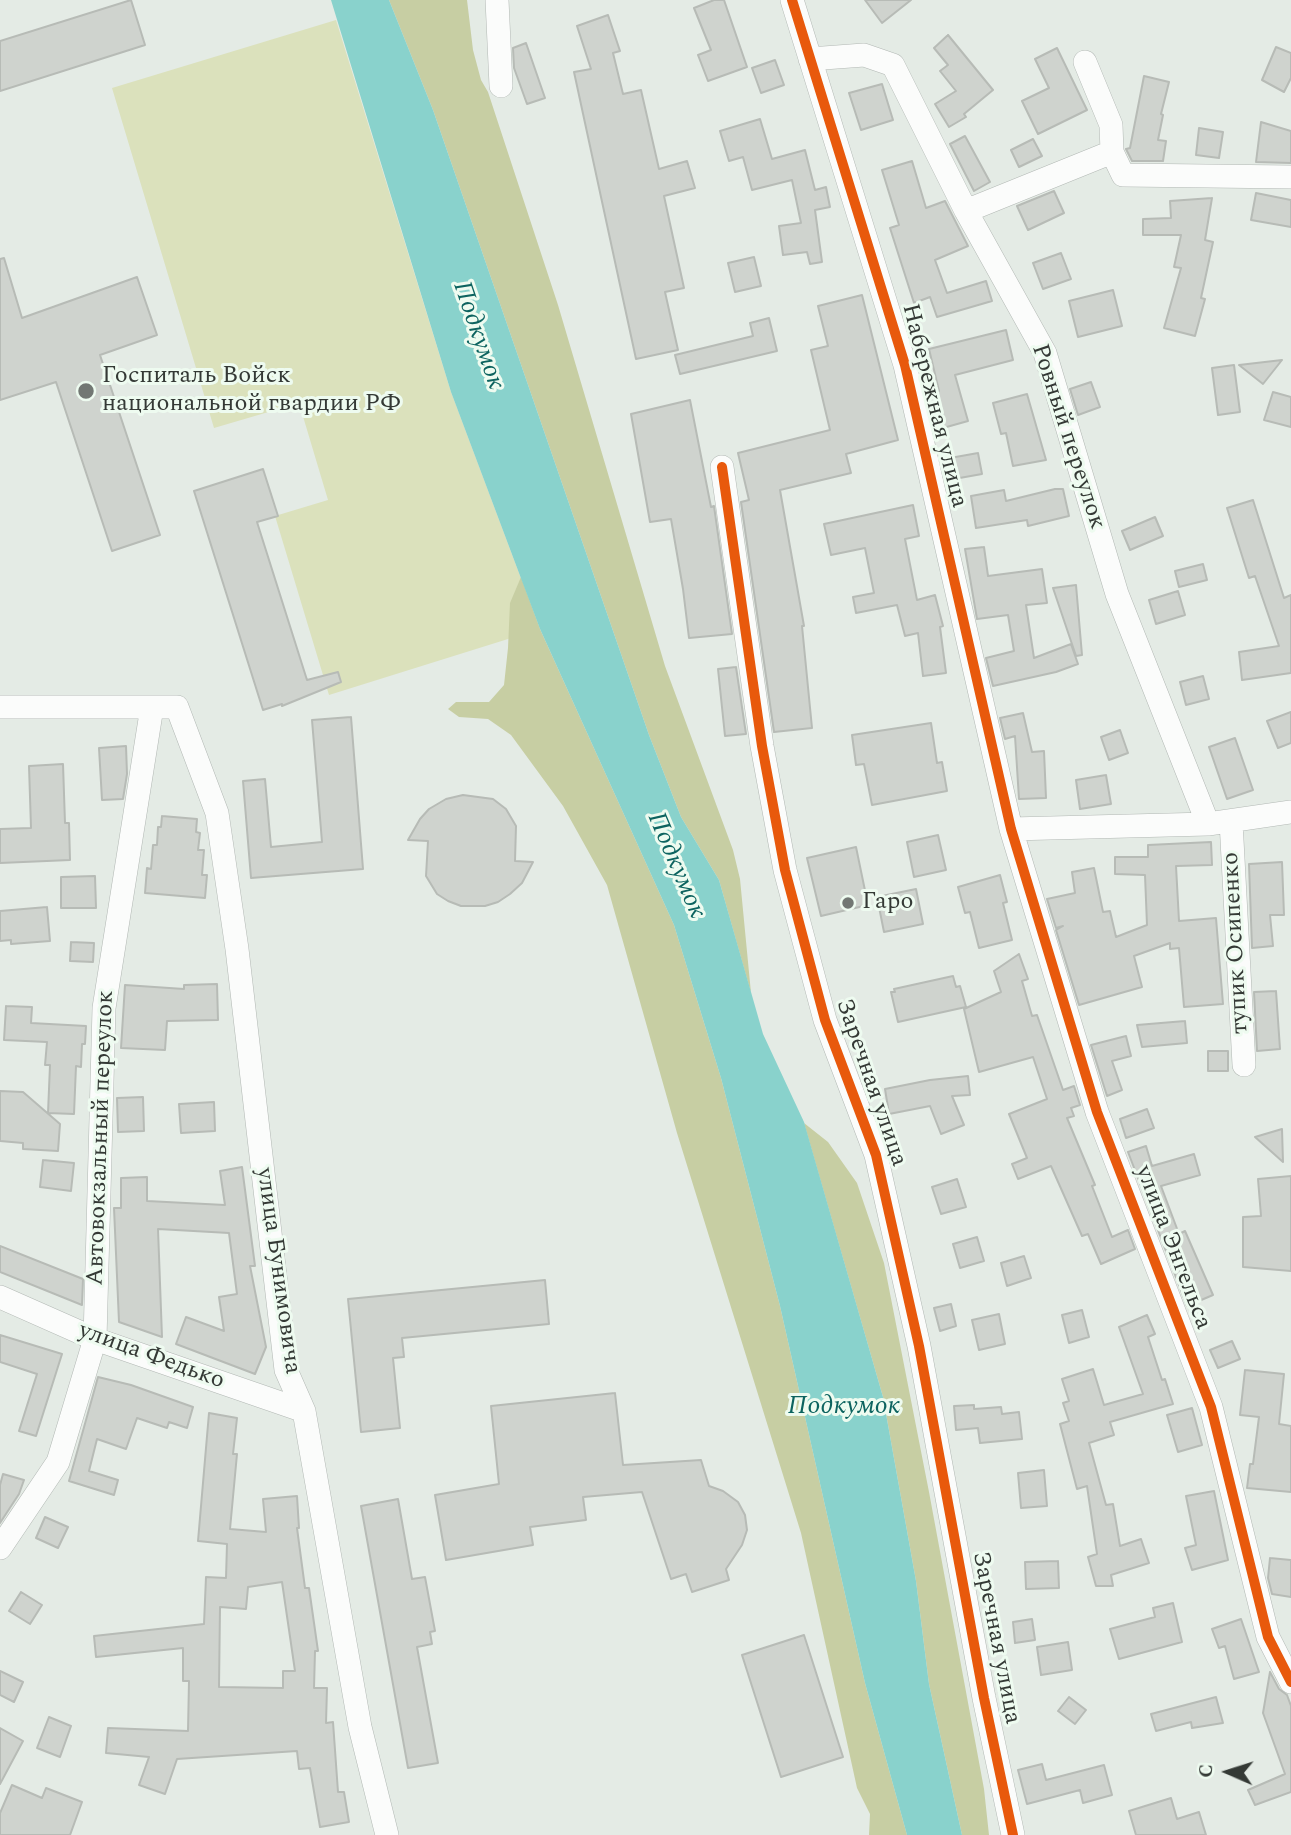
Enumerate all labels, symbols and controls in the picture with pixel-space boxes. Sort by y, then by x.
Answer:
water label: Подкумок [444,278,510,394]
street label: Набережная улица [894,301,972,511]
street label: Ровный переулок [1023,341,1111,533]
place label: Госпиталь Войск национальной гвардии РФ [102,363,401,419]
marker: Госпиталь Войск национальной гвардии РФ [76,381,96,401]
water label: Подкумок [639,808,711,924]
street label: тупик Осипенко [1218,851,1256,1035]
place label: Гаро [862,889,913,917]
marker: Гаро [840,895,856,911]
street label: Автовокзальный переулок [82,990,122,1286]
street label: Заречная улица [828,996,912,1170]
street label: улица Энгельса [1128,1162,1216,1334]
street label: улица Бунимовича [248,1166,306,1376]
street label: улица Федько [74,1317,228,1397]
water label: Подкумок [788,1392,900,1424]
street label: Заречная улица [964,1549,1026,1727]
north arrow [1193,1737,1263,1807]
text: С [1192,1763,1221,1778]

